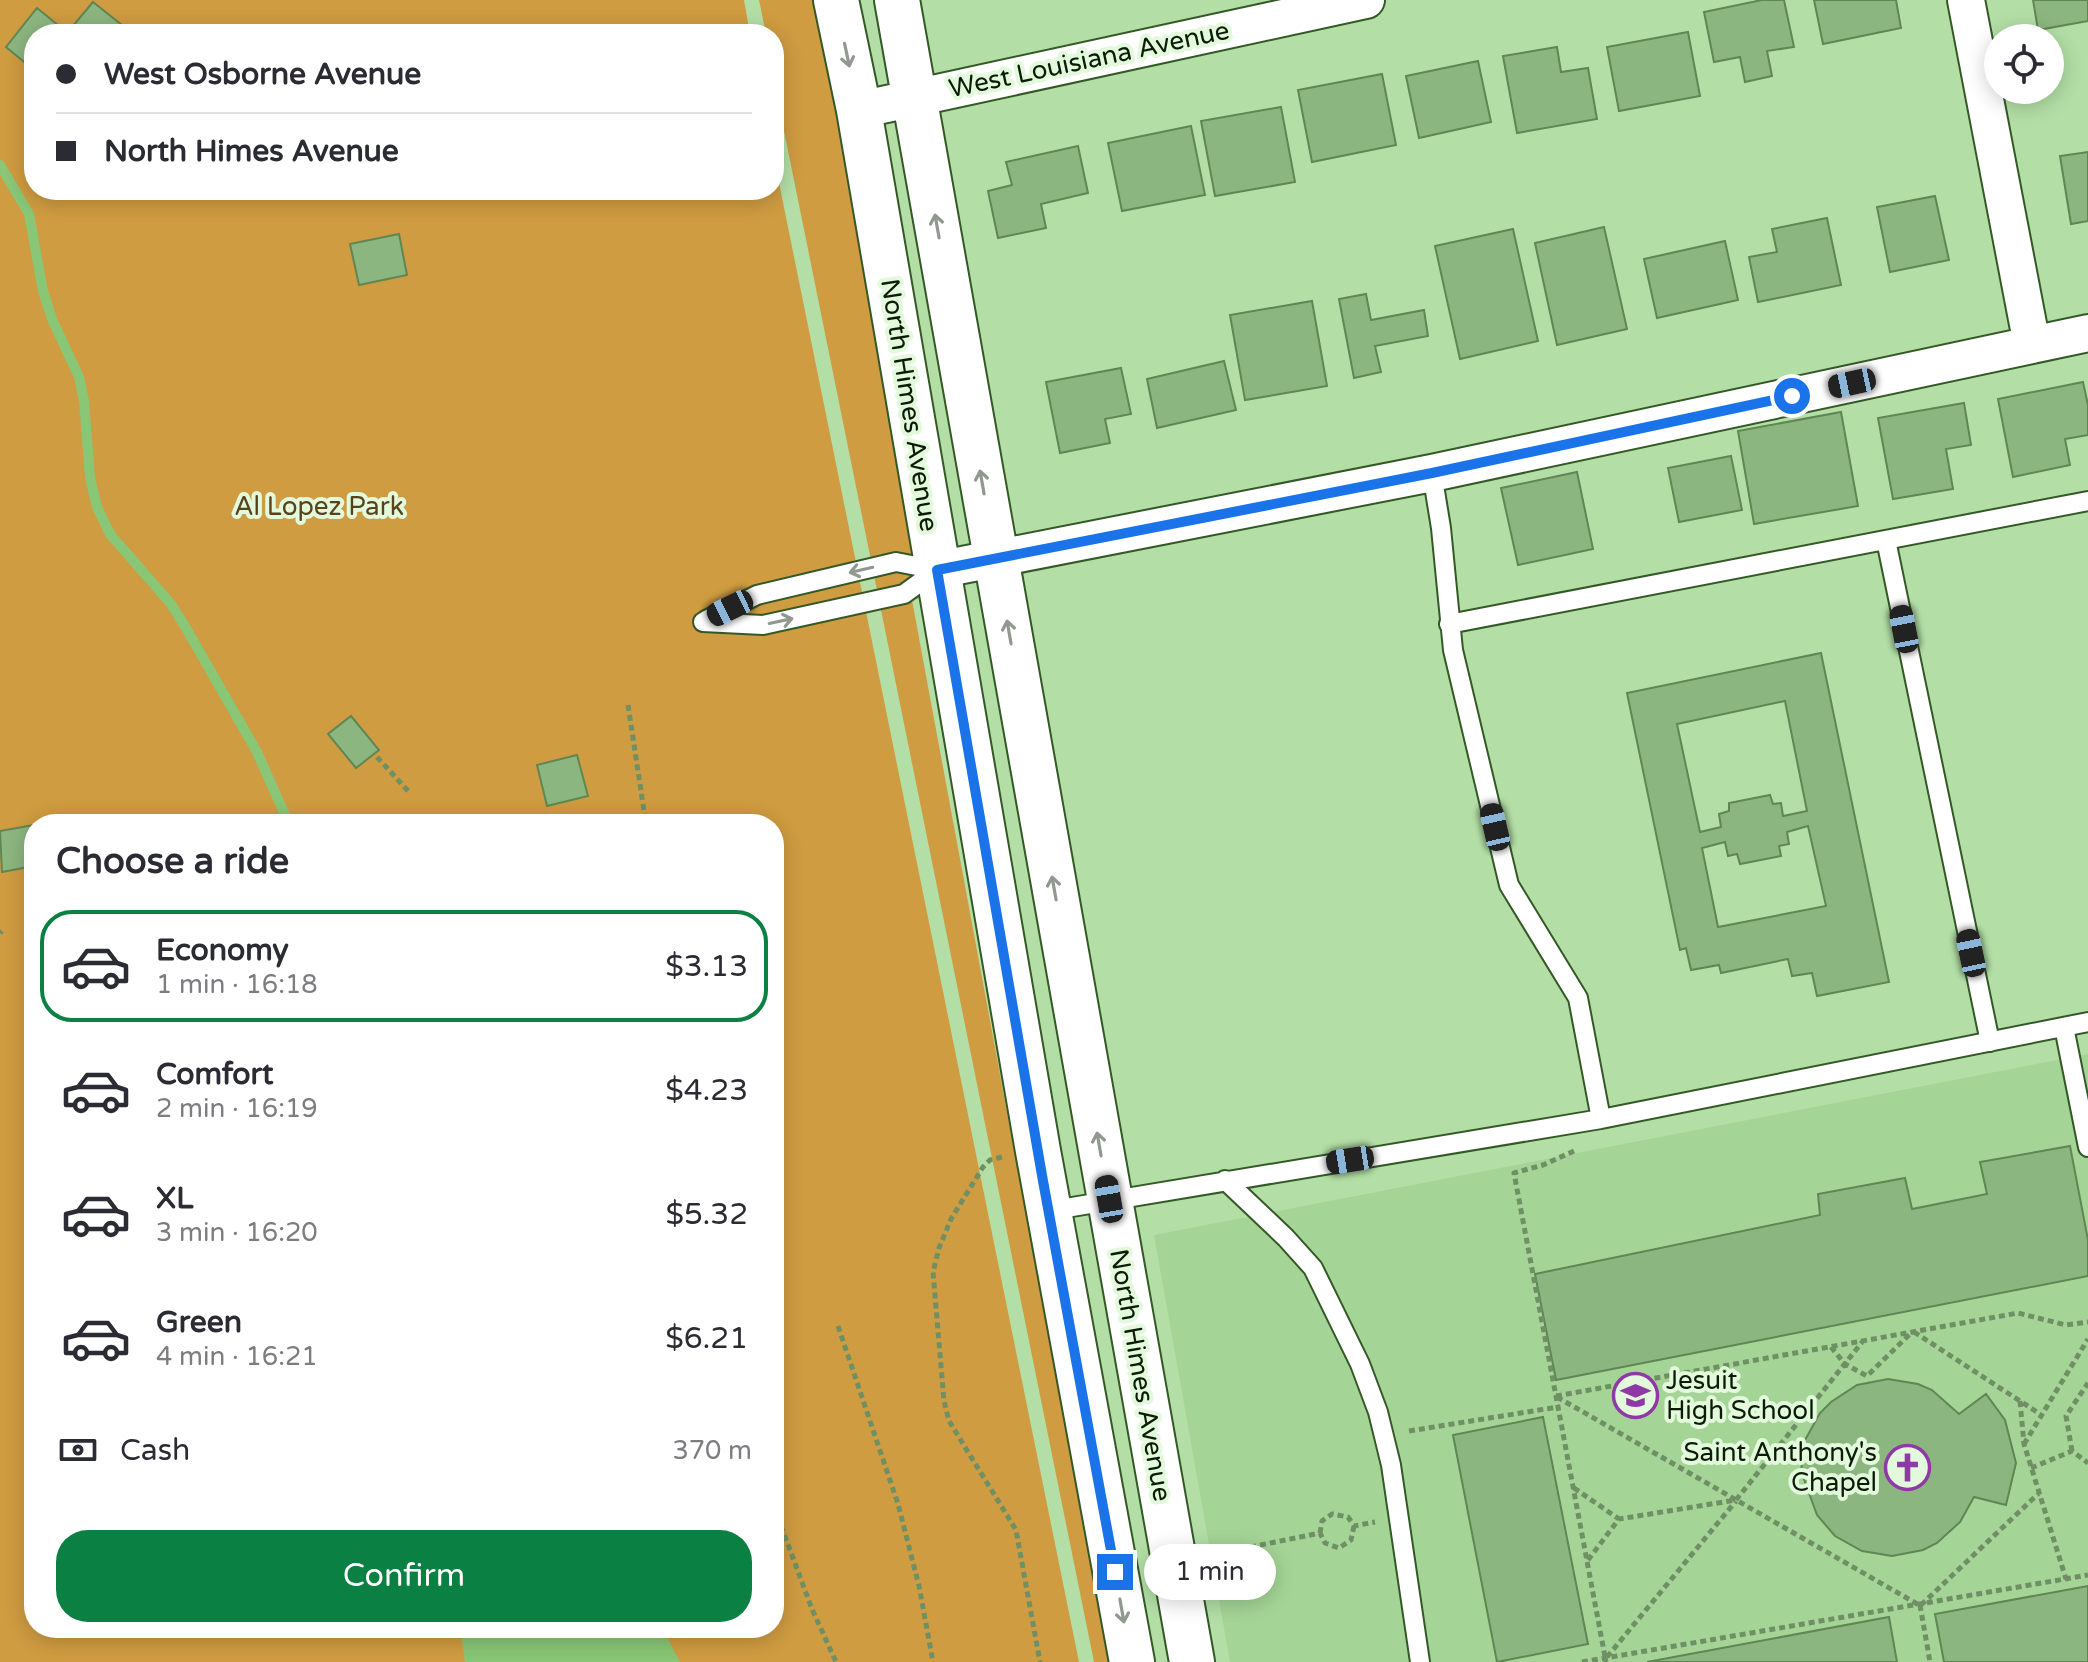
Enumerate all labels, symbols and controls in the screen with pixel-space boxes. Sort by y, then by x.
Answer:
street label: West Louisiana Avenue [946,15,1232,104]
map controls [1984,24,2064,104]
button: locate [1984,24,2064,104]
one-way arrow [841,42,856,67]
text: West Osborne Avenue [104,56,421,93]
text: North Himes Avenue [104,133,399,170]
one-way arrow [929,214,944,239]
street label: North Himes Avenue [874,276,945,534]
car [1826,366,1878,400]
route start [1774,378,1810,414]
one-way arrow [974,470,989,495]
park label: Al Lopez Park [234,491,404,522]
one-way arrow [848,564,874,579]
car [703,587,757,629]
car [1888,603,1920,655]
one-way arrow [767,613,793,628]
one-way arrow [1000,620,1015,645]
car [1478,801,1512,853]
text: Choose a ride [56,840,289,883]
one-way arrow [1046,876,1061,901]
car [1954,927,1988,979]
icon: car [60,930,132,1002]
text: Economy [156,932,289,969]
text: $3.13 [665,948,748,985]
text: 1 min · 16:18 [156,969,318,1000]
icon: car [60,1054,132,1126]
text: Comfort [156,1056,274,1093]
text: $4.23 [665,1072,748,1109]
text: 2 min · 16:19 [156,1093,318,1124]
one-way arrow [1091,1132,1106,1157]
car [1324,1144,1376,1176]
car [1093,1173,1125,1225]
icon: car [60,1178,132,1250]
text: XL [156,1180,193,1217]
text: $5.32 [666,1196,748,1233]
text: 3 min · 16:20 [156,1217,318,1248]
street label: North Himes Avenue [1103,1247,1178,1504]
icon: car [60,1302,132,1374]
text: Green [156,1304,242,1341]
text: $6.21 [665,1320,748,1357]
text: 4 min · 16:21 [156,1341,318,1372]
place label: Jesuit High School [1666,1365,1815,1426]
school or university icon: Jesuit High School [1611,1371,1659,1419]
icon: cash [56,1428,100,1472]
text: Cash [120,1432,190,1469]
text: 370 m [672,1435,752,1466]
place label: Saint Anthony's Chapel [1684,1437,1877,1498]
church icon: Saint Anthony's Chapel [1884,1443,1932,1491]
button: Confirm [56,1530,752,1622]
callout: 1 min [1143,1544,1275,1600]
route end [1097,1554,1133,1590]
text: 1 min [1175,1556,1245,1587]
one-way arrow [1116,1598,1131,1624]

